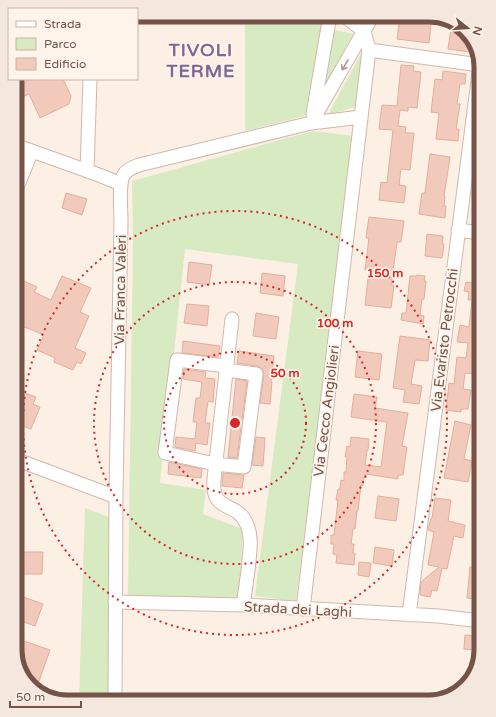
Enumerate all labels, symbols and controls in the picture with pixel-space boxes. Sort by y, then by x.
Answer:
legend [8,8,138,80]
north arrow [448,8,488,48]
text: Strada [44,17,81,31]
text: N [470,25,485,37]
text: Parco [44,37,77,51]
district label: TIVOLI TERME [165,39,236,82]
text: Edificio [44,57,86,71]
one-way arrow [340,59,348,71]
street label: Via Franca Valeri [111,235,130,345]
text: 150 m [367,266,403,280]
street label: Via Evaristo Petrocchi [427,267,462,413]
text: 100 m [317,316,353,330]
street label: Via Cecco Angiolieri [310,344,343,478]
text: 50 m [270,366,300,380]
centre of rings [228,416,242,430]
street label: Strada dei Laghi [244,598,352,621]
scale bar [10,683,81,709]
text: 50 m [16,690,45,704]

